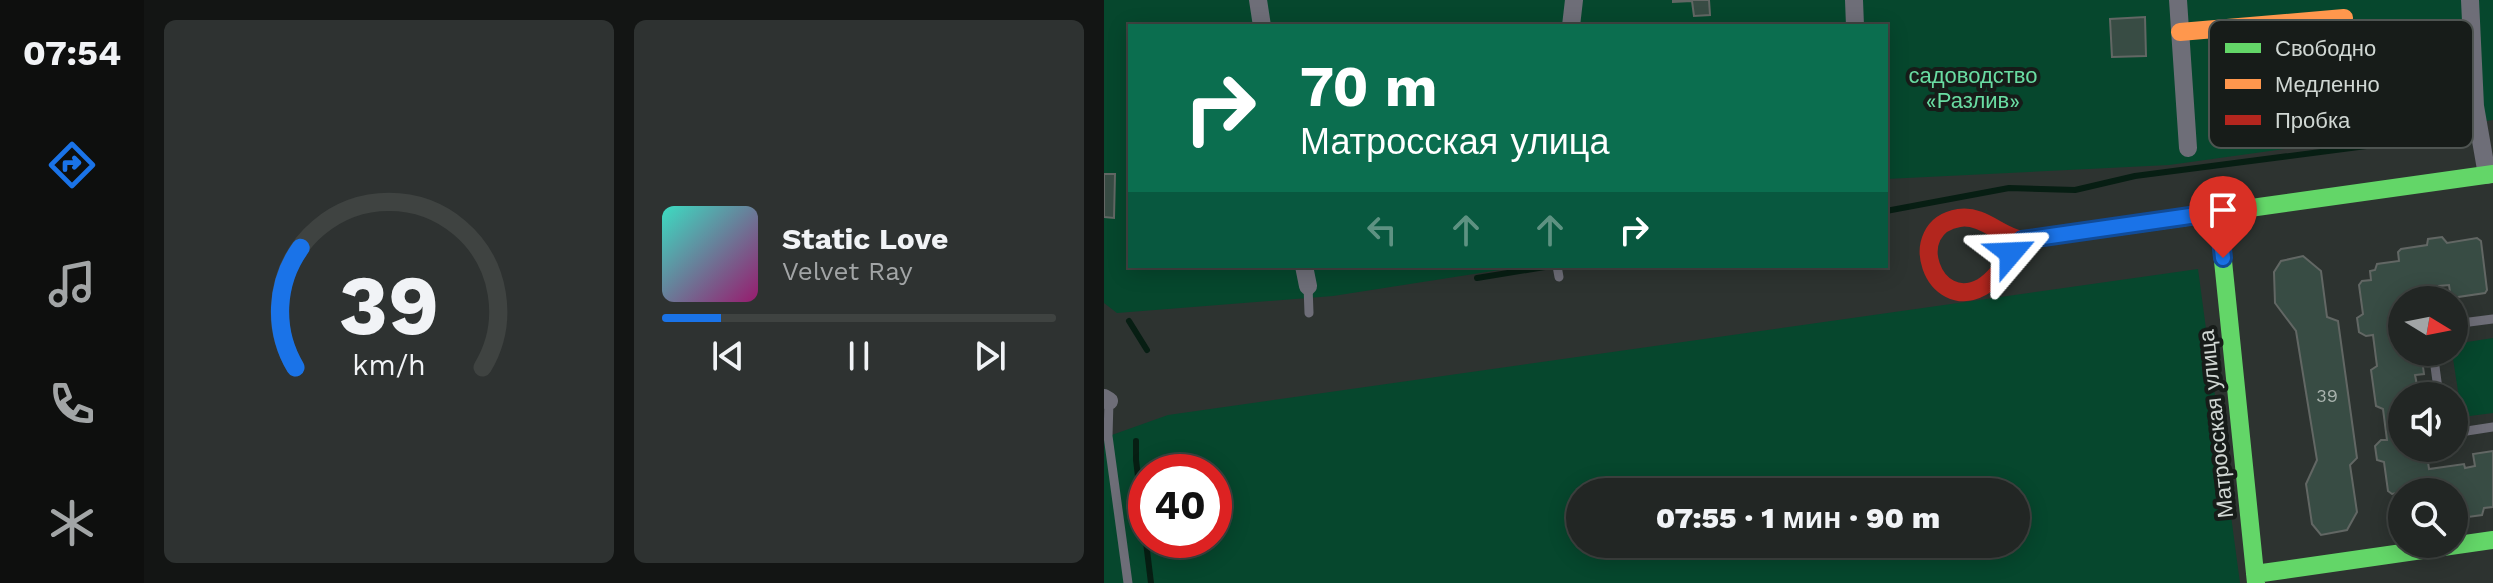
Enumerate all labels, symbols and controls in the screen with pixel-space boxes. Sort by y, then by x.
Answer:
legend [2209,20,2473,148]
text: 07:54 [23,32,121,74]
text: Свободно [2275,36,2376,61]
text: 70 m [1300,54,1437,120]
icon: right [1168,56,1272,160]
park label: садоводство «Разлив» [1908,63,2038,113]
text: Медленно [2275,72,2380,97]
text: Пробка [2275,108,2351,133]
text: Матросская улица [1300,121,1609,163]
icon: directions [44,137,100,193]
pin [2189,176,2257,258]
icon: arrive [2201,188,2245,232]
icon: left [1360,208,1404,252]
icon: ahead [1444,208,1488,252]
icon: ahead [1528,208,1572,252]
icon: right [1612,208,1656,252]
position arrow [1969,211,2053,295]
text: Static Love [782,221,948,256]
icon: music [44,256,100,312]
text: 39 [339,256,439,353]
text: Velvet Ray [782,256,913,286]
north arrow [2388,286,2468,366]
map controls [2388,286,2468,558]
street label: Матросская улица [2194,328,2238,519]
icon: previous [706,334,750,378]
icon: pause [837,334,881,378]
icon: next [968,334,1012,378]
text: km/h [352,348,426,382]
icon: phone [44,376,100,432]
button: sound [2388,382,2468,462]
house number: 39 [2316,385,2338,406]
speed limit sign: 40 [1128,454,1232,558]
button: search [2388,478,2468,558]
icon: climate [44,495,100,551]
text: 07:55 · 1 мин · 90 m [1656,500,1940,535]

